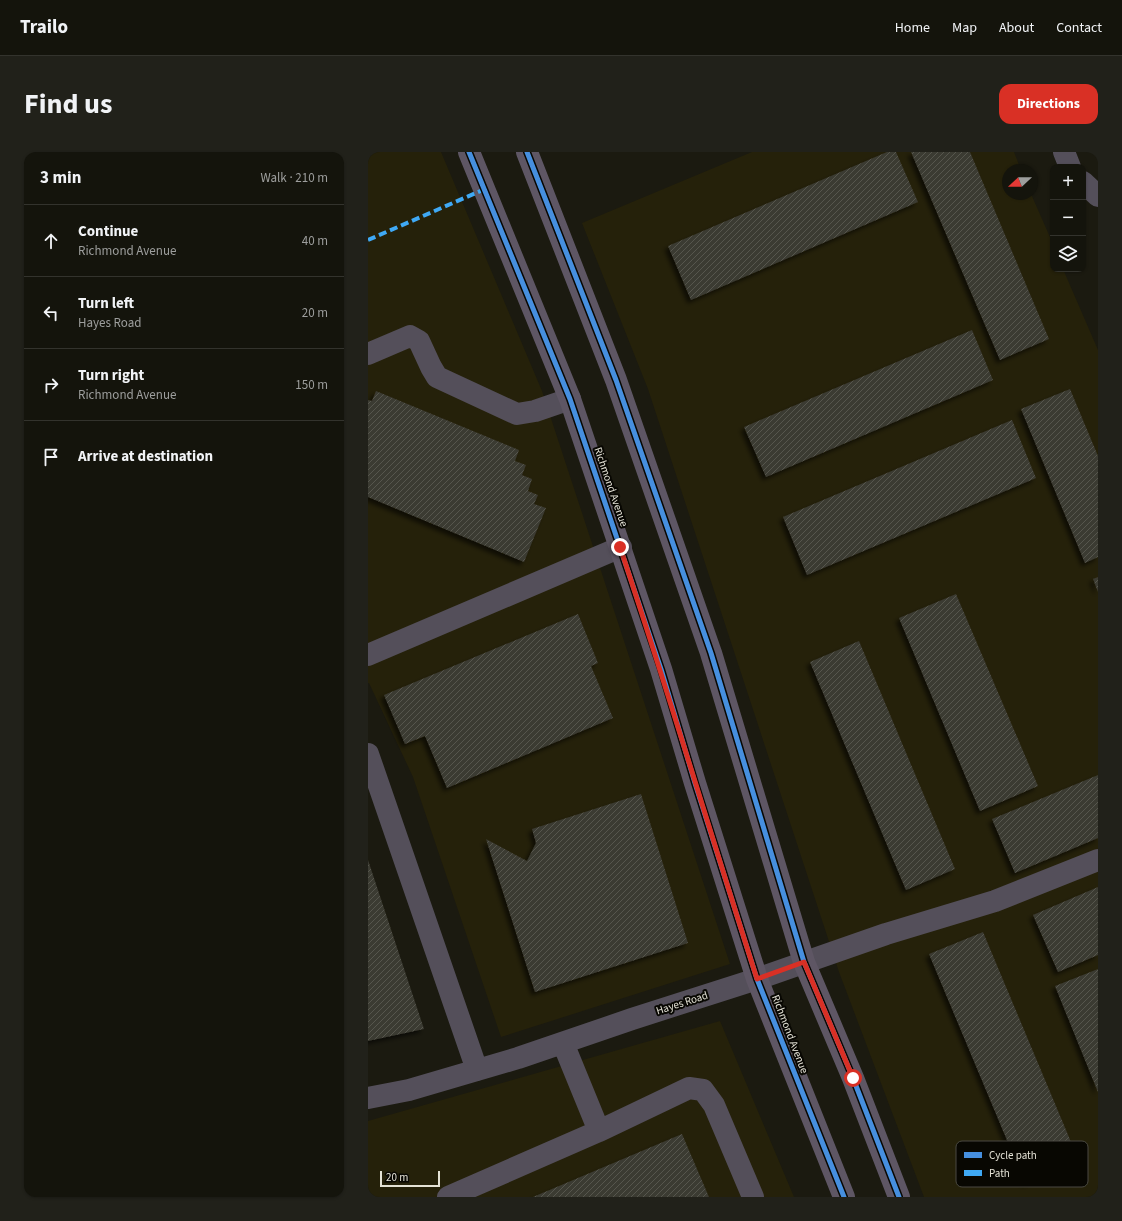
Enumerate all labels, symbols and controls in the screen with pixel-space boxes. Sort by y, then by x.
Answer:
text: Trailo [20,14,68,41]
text: Home [895,18,930,38]
text: Map [952,18,977,38]
text: About [999,18,1034,38]
text: Contact [1056,18,1102,38]
text: Find us [24,84,112,124]
button: Directions [999,84,1098,124]
north arrow [1002,164,1038,200]
map controls [1050,164,1086,272]
button: + [1050,164,1086,200]
text: 3 min [40,166,81,190]
text: Walk · 210 m [260,169,328,187]
button: − [1050,200,1086,236]
text: Continue [78,221,138,242]
icon: ahead [40,230,62,252]
text: 40 m [302,232,328,250]
button: layers [1050,236,1086,272]
text: Richmond Avenue [78,242,176,260]
text: Turn left [78,293,134,314]
icon: left [40,302,62,324]
text: 20 m [302,304,328,322]
text: Hayes Road [78,314,141,332]
text: Turn right [78,365,144,386]
icon: right [40,374,62,396]
text: 150 m [295,376,328,394]
text: Richmond Avenue [78,386,176,404]
street label: Richmond Avenue [590,445,632,529]
icon: arrive [40,446,62,468]
text: Arrive at destination [78,446,213,467]
route end [611,538,629,556]
street label: Hayes Road [654,988,710,1018]
street label: Richmond Avenue [768,992,812,1076]
route start [844,1069,862,1087]
legend [956,1141,1088,1187]
text: Cycle path [989,1148,1037,1163]
text: Path [989,1166,1010,1181]
scale bar [380,1169,440,1188]
text: 20 m [386,1170,408,1185]

